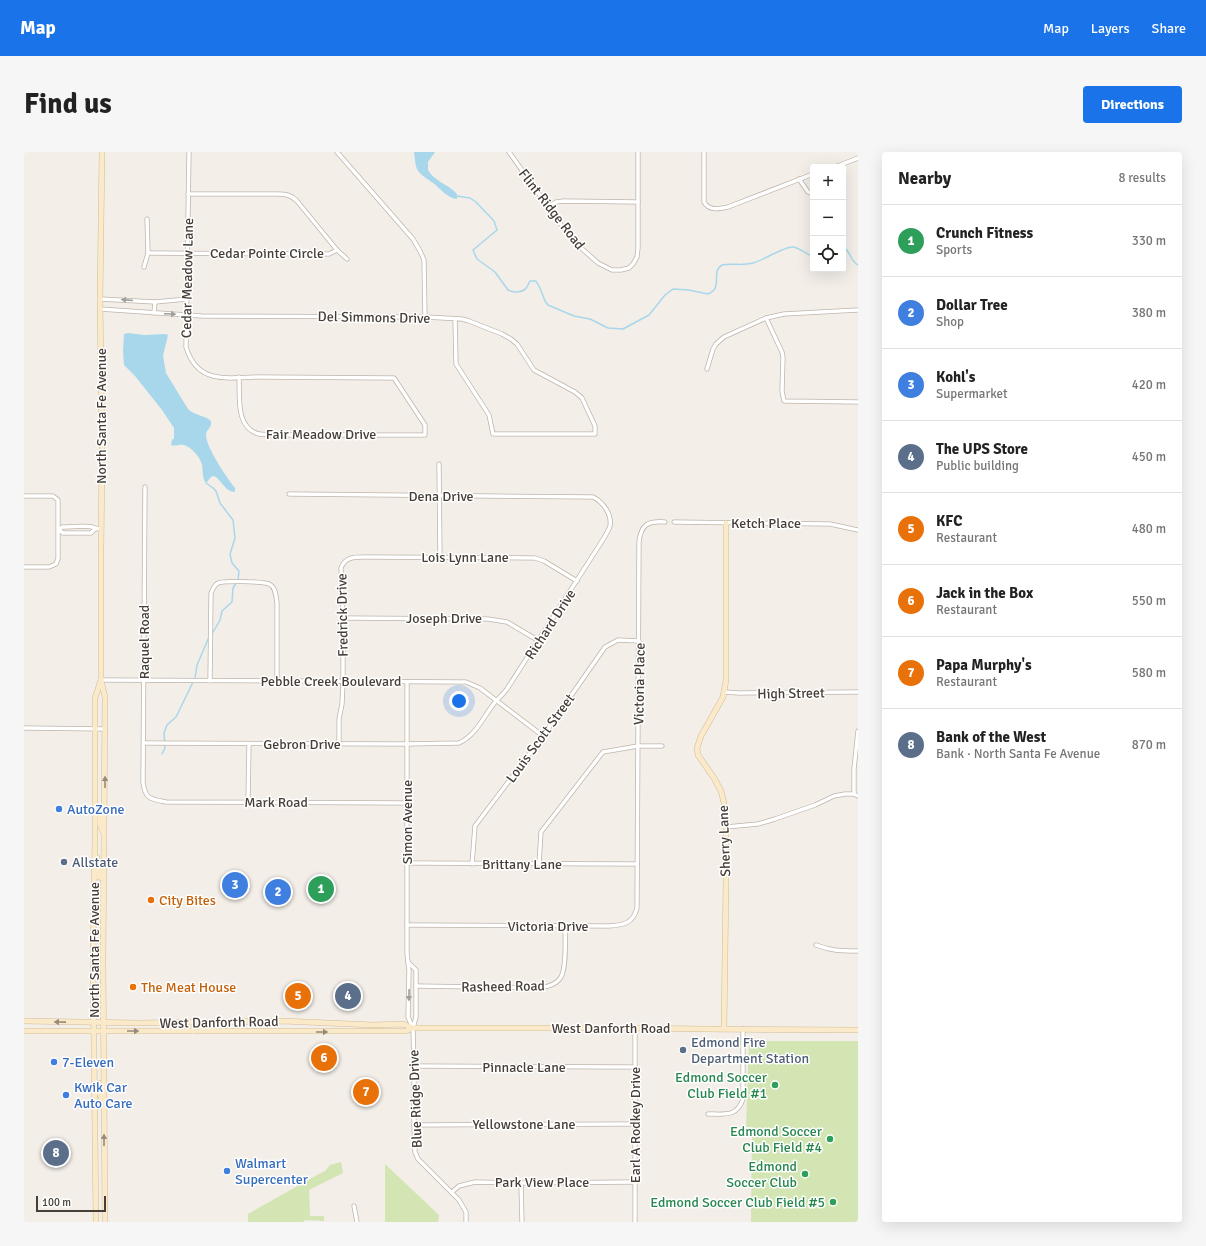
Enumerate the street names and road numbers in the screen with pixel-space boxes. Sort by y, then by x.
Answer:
street label: Flint Ridge Road [515,166,588,253]
street label: Cedar Meadow Lane [178,218,197,338]
street label: Cedar Pointe Circle [210,245,324,262]
street label: Del Simmons Drive [318,308,430,327]
street label: North Santa Fe Avenue [93,348,110,484]
street label: Fair Meadow Drive [266,426,376,443]
street label: Dena Drive [408,488,474,505]
street label: Ketch Place [731,515,801,532]
street label: Lois Lynn Lane [421,549,509,566]
street label: Fredrick Drive [333,573,352,657]
street label: Richard Drive [521,586,579,663]
street label: Raquel Road [136,605,153,679]
street label: Joseph Drive [406,610,482,627]
street label: Victoria Place [630,643,649,725]
street label: Pebble Creek Boulevard [261,673,401,690]
street label: High Street [757,684,825,703]
street label: Louis Scott Street [502,690,578,786]
street label: Gebron Drive [263,736,341,753]
street label: Simon Avenue [399,780,416,864]
street label: Mark Road [244,794,308,811]
street label: Sherry Lane [715,805,734,877]
street label: Brittany Lane [482,856,562,873]
street label: North Santa Fe Avenue [86,882,103,1018]
street label: Victoria Drive [507,918,589,935]
street label: Rasheed Road [461,977,545,996]
street label: West Danforth Road [159,1013,279,1032]
street label: West Danforth Road [552,1020,671,1037]
street label: Blue Ridge Drive [405,1049,426,1149]
street label: Pinnacle Lane [482,1059,566,1076]
street label: Earl A Rodkey Drive [627,1067,644,1183]
street label: Yellowstone Lane [472,1116,576,1133]
street label: Park View Place [495,1174,589,1191]

